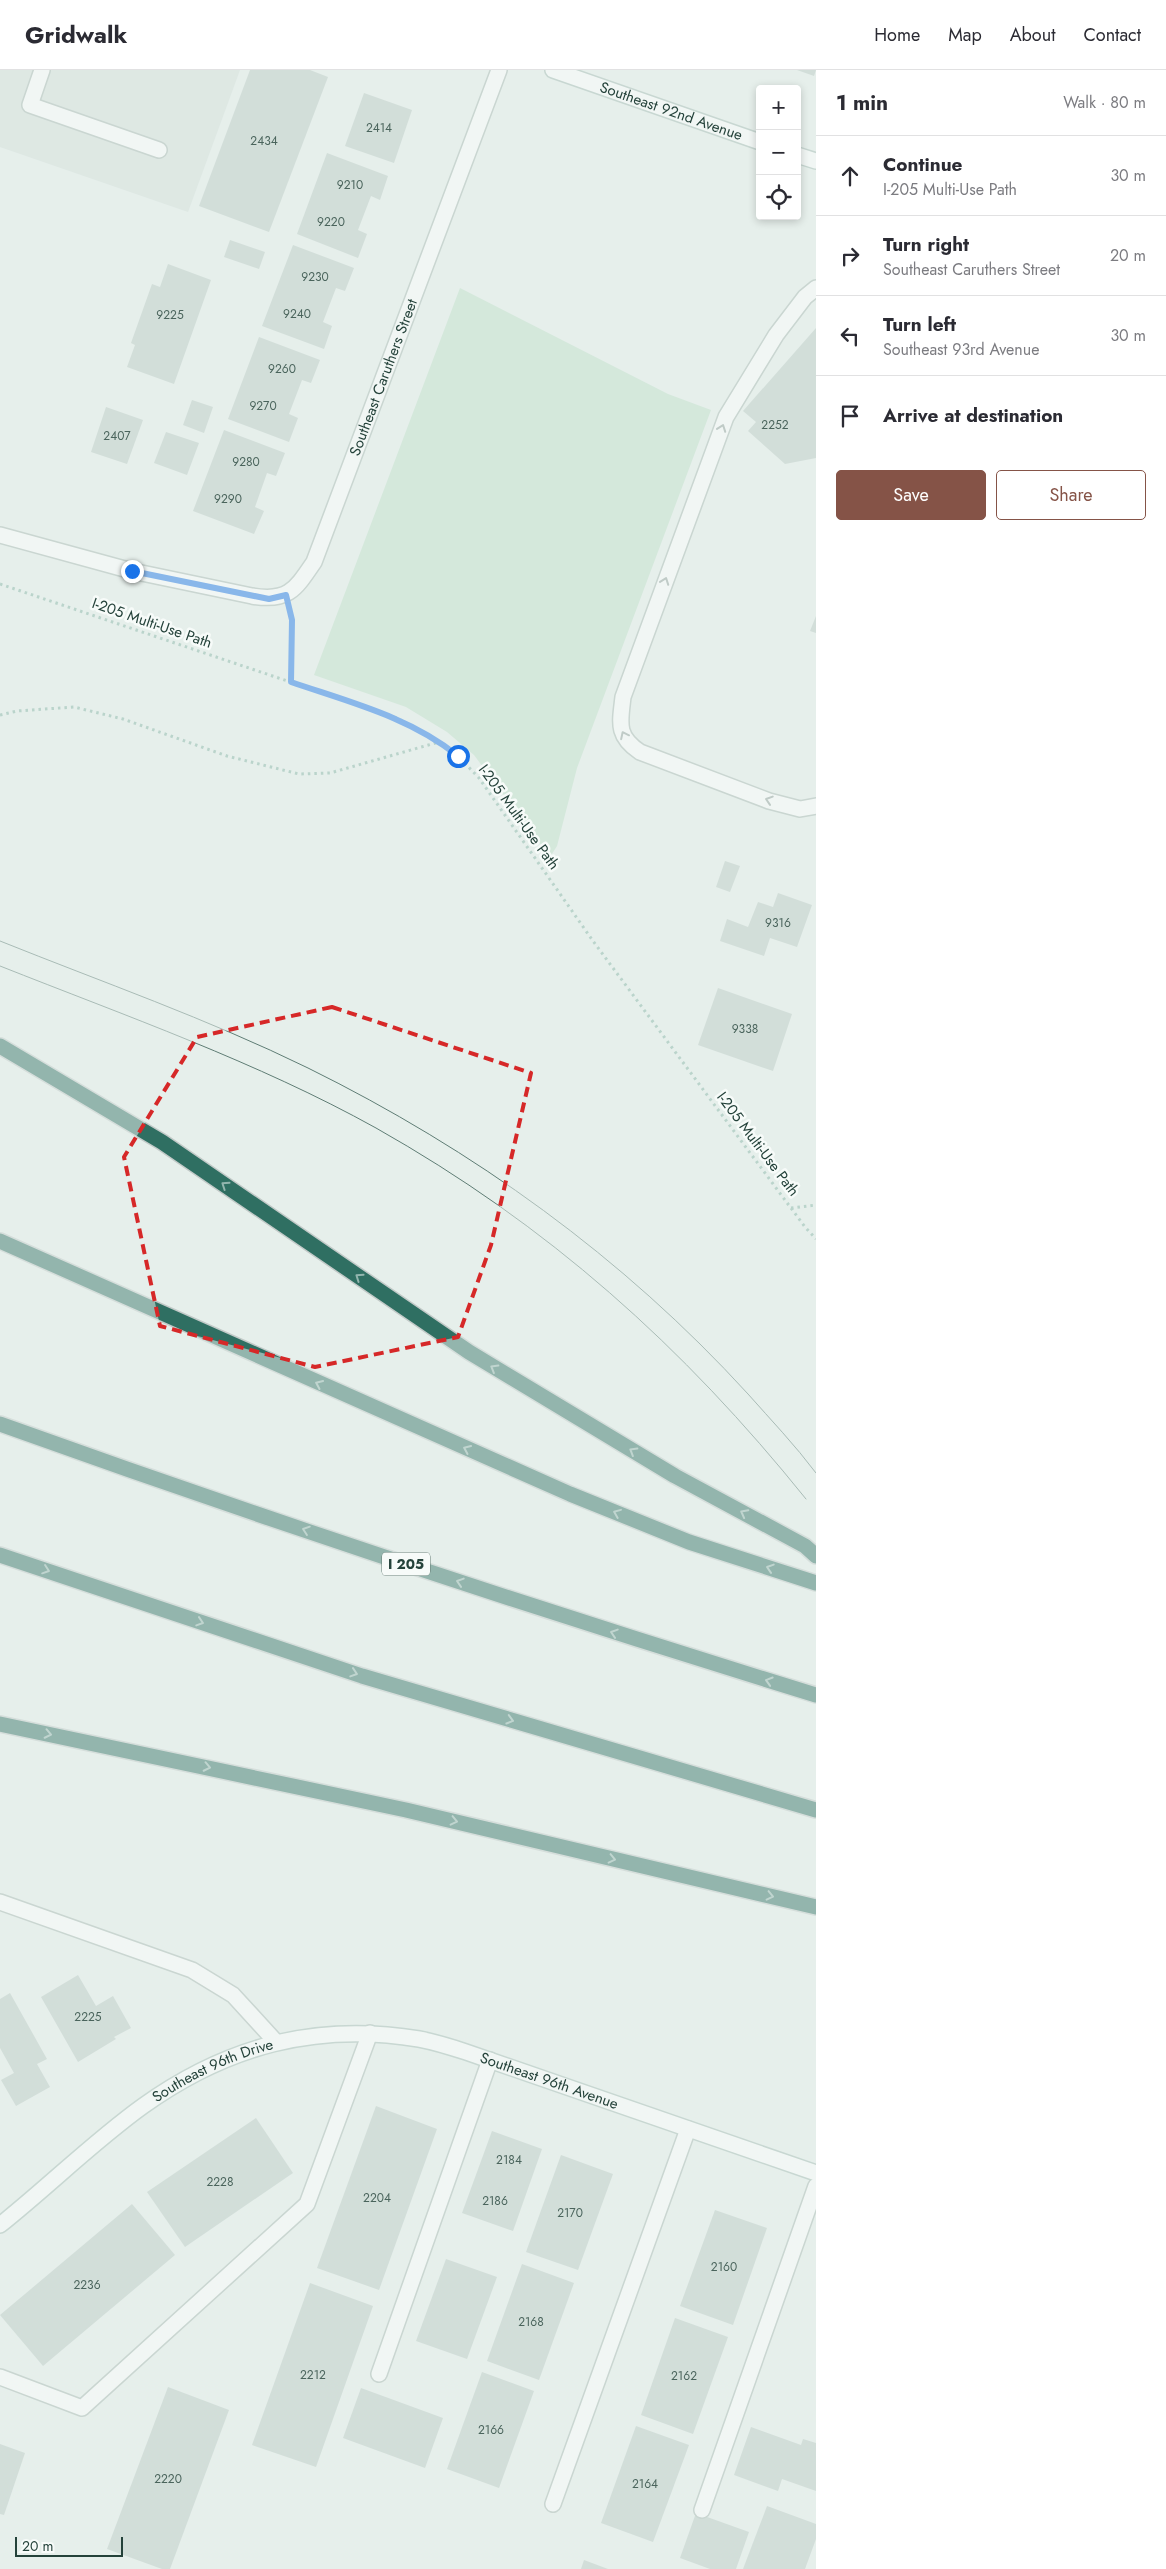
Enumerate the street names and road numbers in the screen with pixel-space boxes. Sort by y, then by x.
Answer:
street label: Southeast 92nd Avenue [597,76,746,146]
street label: Southeast Caruthers Street [344,295,423,459]
street label: I-205 Multi-Use Path [89,592,215,654]
street label: I-205 Multi-Use Path [473,760,565,874]
street label: I-205 Multi-Use Path [711,1087,805,1201]
road number: I 205 [382,1552,430,1576]
street label: Southeast 96th Drive [148,2033,276,2108]
street label: Southeast 96th Avenue [477,2047,622,2115]

